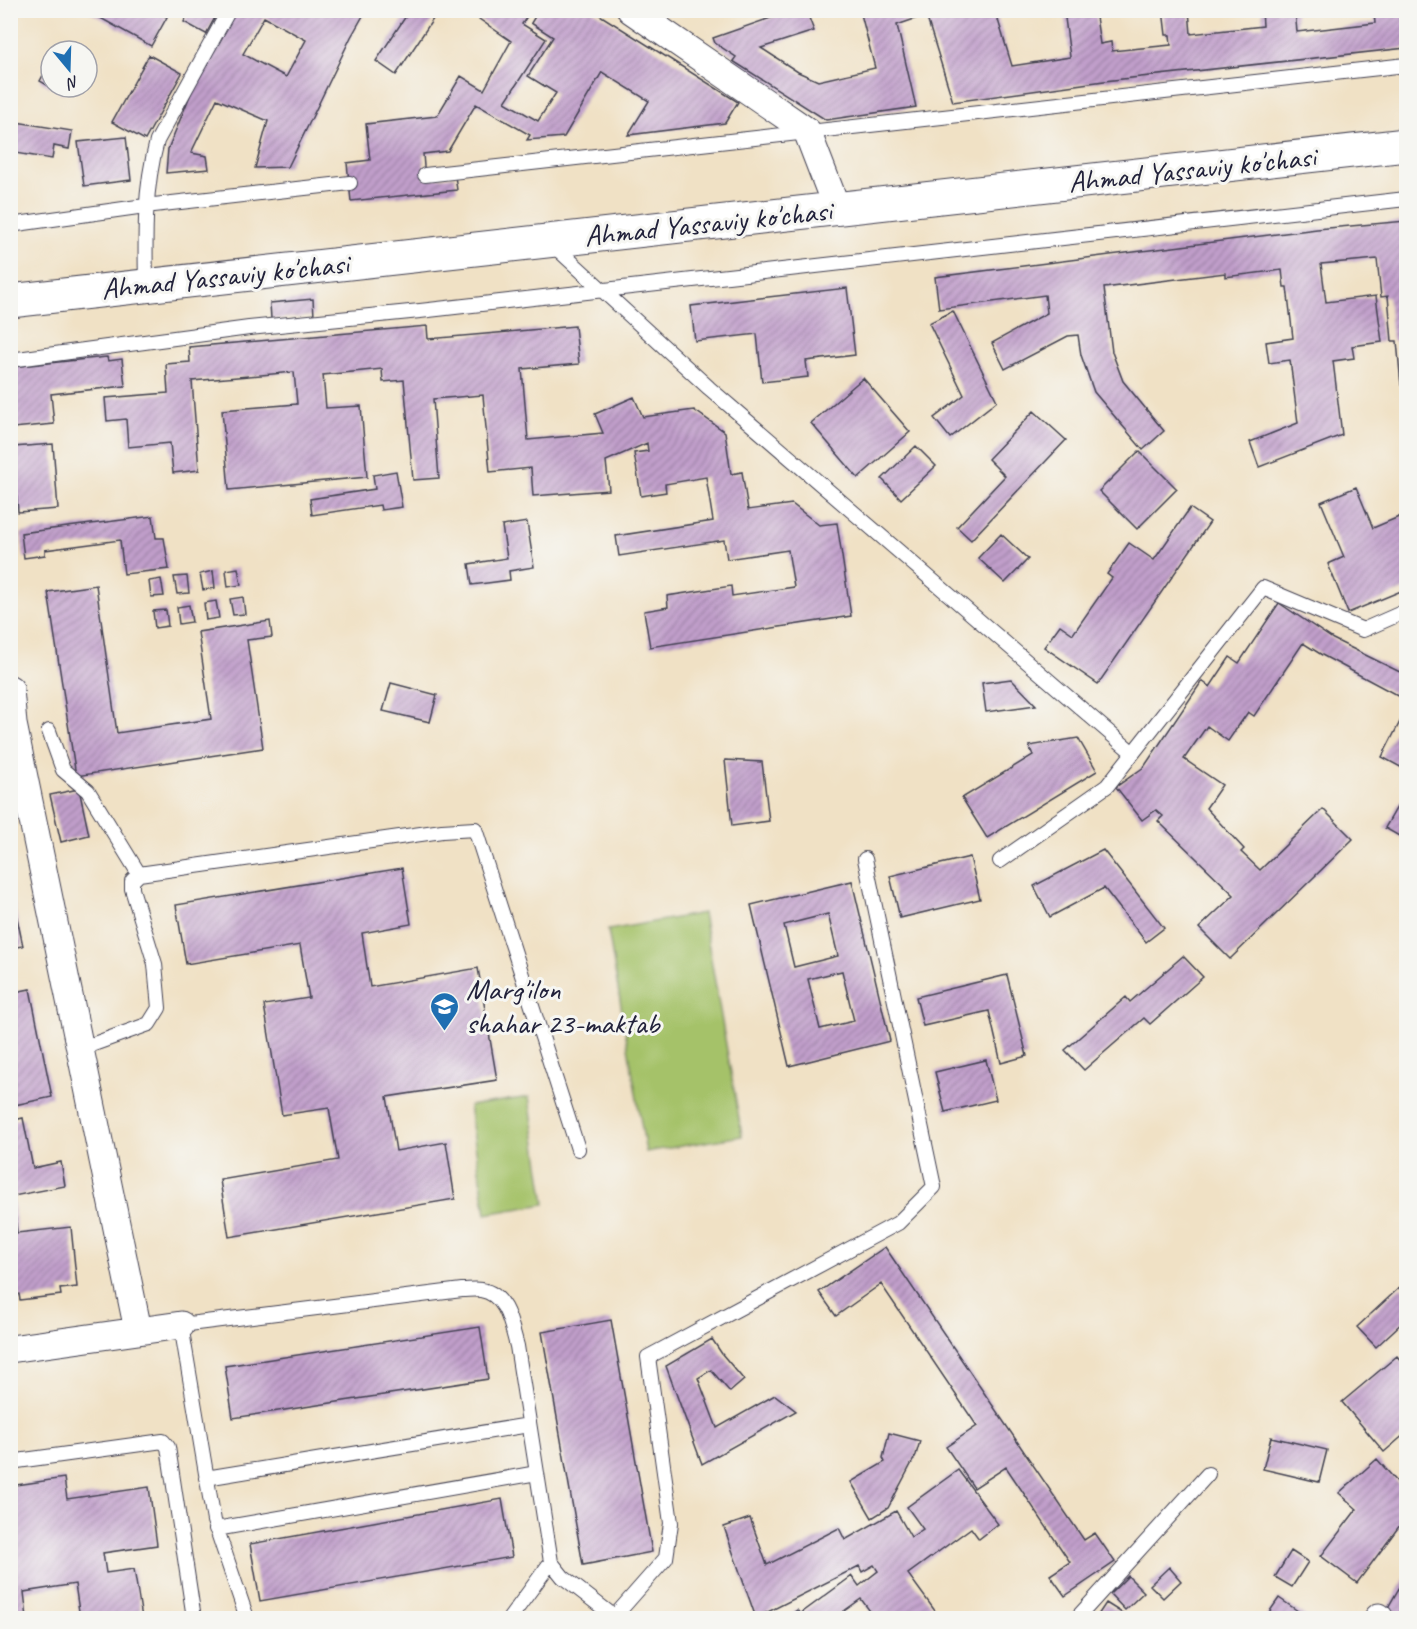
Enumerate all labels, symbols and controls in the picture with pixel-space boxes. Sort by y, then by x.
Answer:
north arrow [39,39,99,99]
text: N [63,71,81,94]
street label: Ahmad Yassaviy ko'chasi [1066,137,1321,201]
street label: Ahmad Yassaviy ko'chasi [582,191,837,255]
street label: Ahmad Yassaviy ko'chasi [99,244,354,308]
place label: Marg'ilon shahar 23-maktab [466,970,661,1042]
school or university icon: Marg'ilon shahar 23-maktab [429,990,461,1032]

